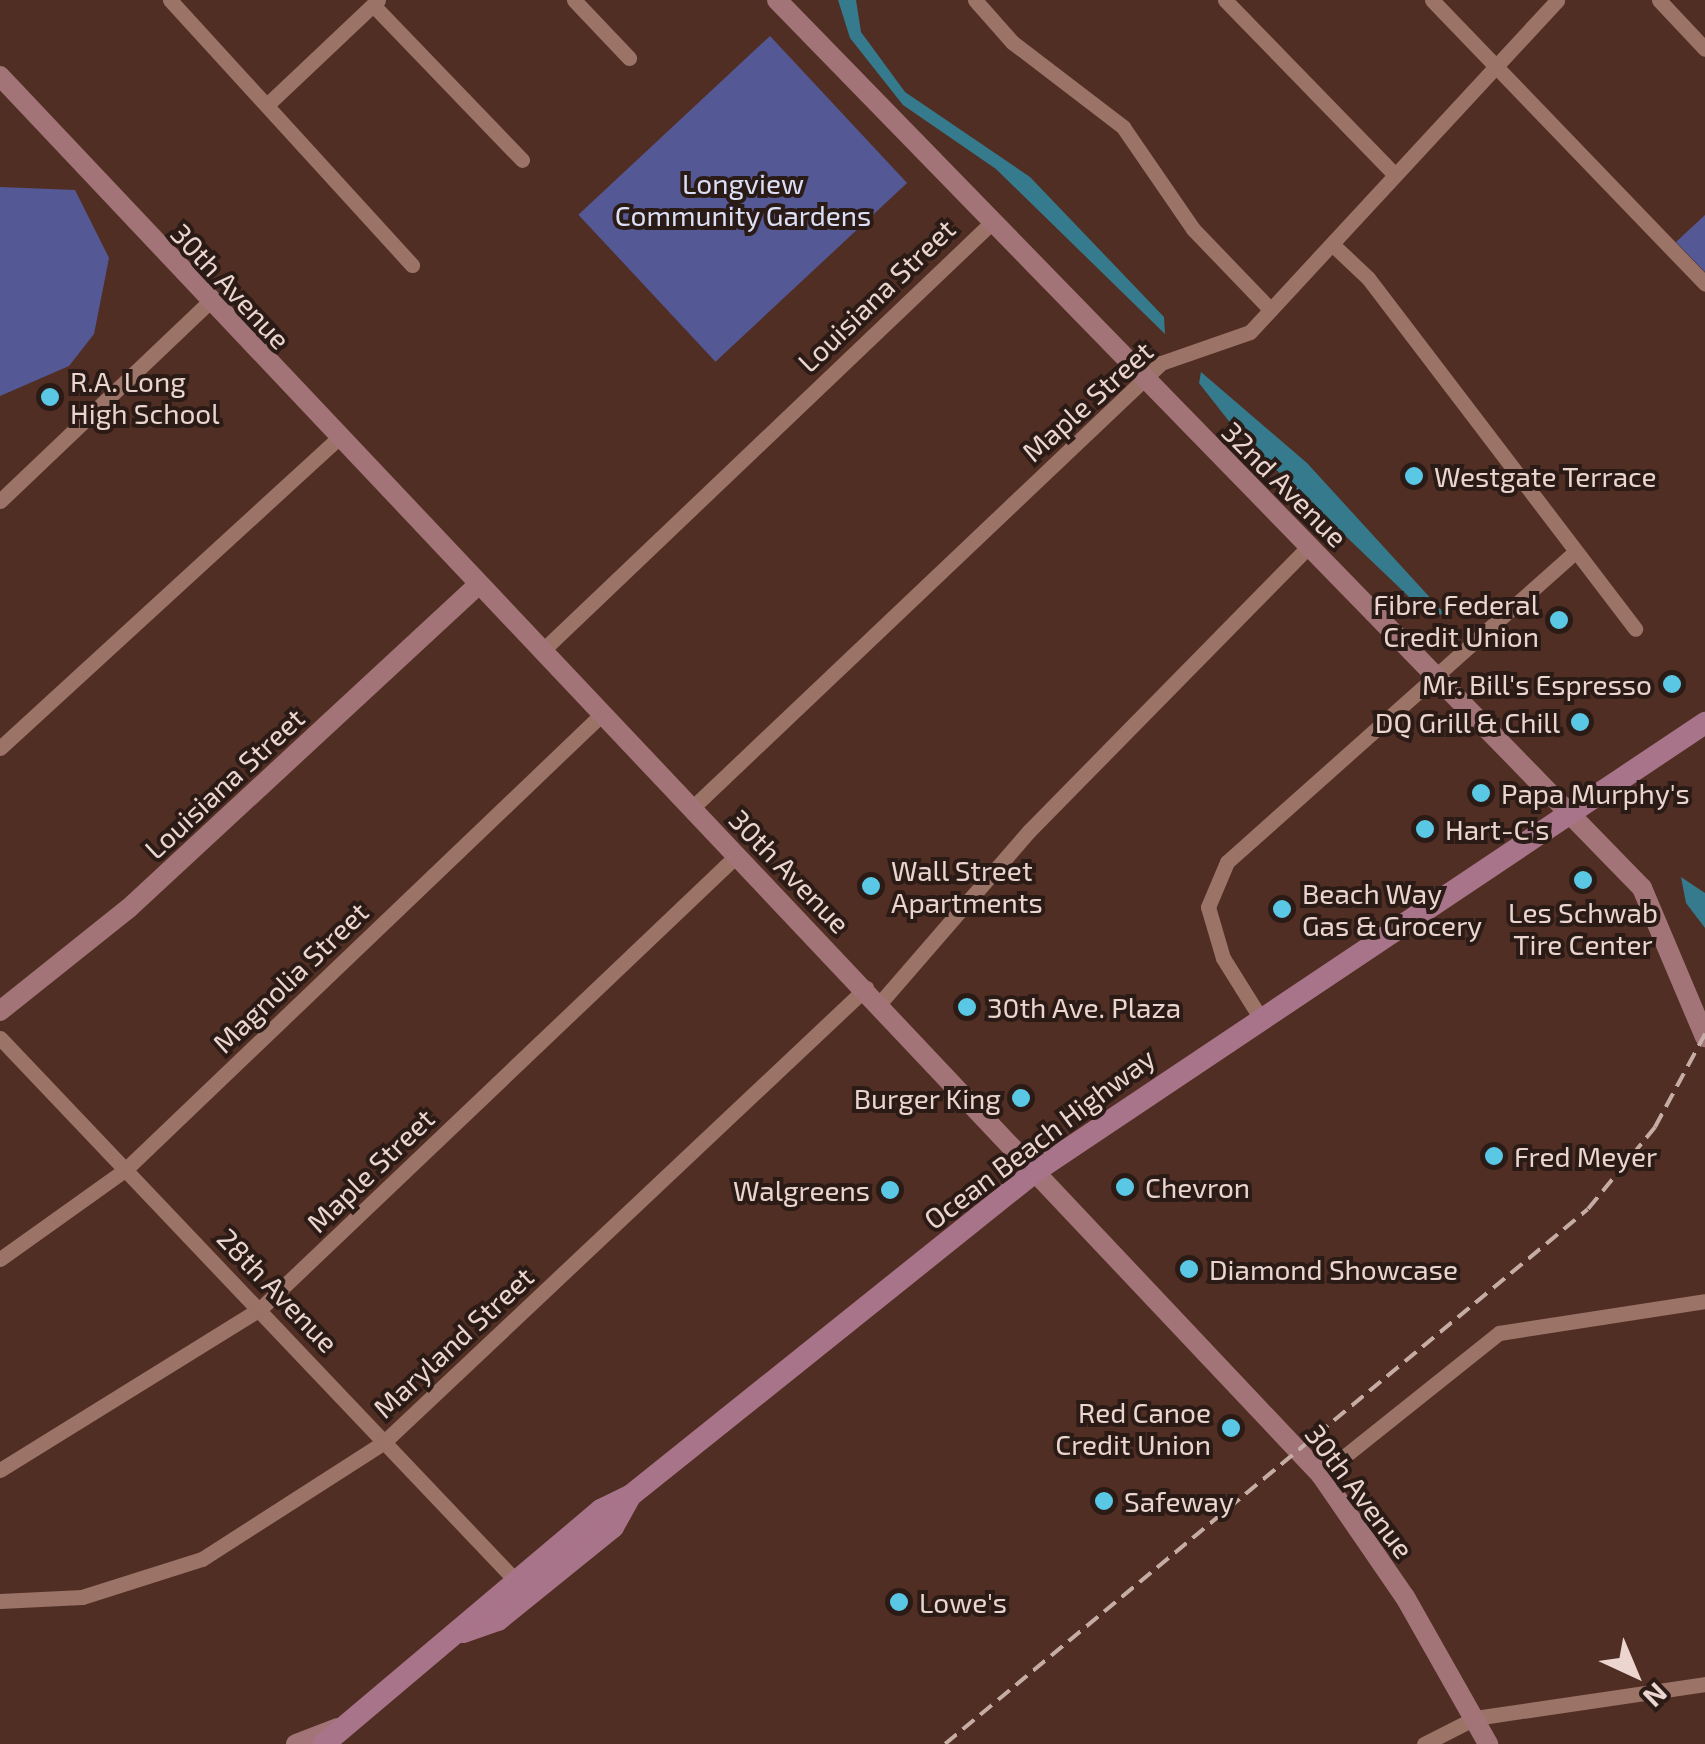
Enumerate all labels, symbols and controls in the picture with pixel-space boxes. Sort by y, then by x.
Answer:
park label: Longview Community Gardens [614,166,872,232]
street label: Louisiana Street [790,212,962,378]
street label: 30th Avenue [164,216,298,356]
street label: Maple Street [1015,334,1159,468]
place label: R.A. Long High School [70,364,220,430]
marker: R.A. Long High School [39,386,61,408]
street label: 32nd Avenue [1215,414,1355,554]
place label: Westgate Terrace [1434,459,1657,493]
marker: Westgate Terrace [1403,465,1425,487]
place label: Fibre Federal Credit Union [1373,587,1539,653]
marker: Fibre Federal Credit Union [1548,609,1570,631]
place label: Mr. Bill's Espresso [1422,667,1652,701]
marker: Mr. Bill's Espresso [1661,673,1683,695]
street label: Louisiana Street [137,701,311,865]
place label: DQ Grill & Chill [1374,705,1560,739]
marker: DQ Grill & Chill [1569,711,1591,733]
place label: Papa Murphy's [1501,776,1690,810]
marker: Papa Murphy's [1470,782,1492,804]
street label: 30th Avenue [723,802,857,940]
place label: Hart-C's [1445,812,1549,846]
marker: Hart-C's [1414,818,1436,840]
place label: Wall Street Apartments [891,853,1043,919]
marker: Les Schwab Tire Center [1572,869,1594,891]
marker: Wall Street Apartments [860,875,882,897]
place label: Beach Way Gas & Grocery [1302,876,1482,942]
street label: Magnolia Street [206,895,374,1059]
place label: Les Schwab Tire Center [1508,895,1658,961]
marker: Beach Way Gas & Grocery [1271,898,1293,920]
place label: 30th Ave. Plaza [987,990,1182,1024]
marker: 30th Ave. Plaza [956,996,978,1018]
street label: Ocean Beach Highway [917,1040,1161,1236]
place label: Burger King [853,1081,1001,1115]
marker: Burger King [1010,1087,1032,1109]
street label: Maple Street [299,1101,441,1239]
place label: Fred Meyer [1514,1139,1657,1173]
marker: Fred Meyer [1483,1145,1505,1167]
place label: Chevron [1145,1170,1250,1204]
place label: Walgreens [733,1173,870,1207]
marker: Chevron [1114,1176,1136,1198]
marker: Walgreens [879,1179,901,1201]
street label: 28th Avenue [210,1221,346,1359]
place label: Diamond Showcase [1209,1252,1458,1286]
marker: Diamond Showcase [1178,1258,1200,1280]
street label: Maryland Street [366,1259,540,1425]
place label: Red Canoe Credit Union [1055,1395,1211,1461]
marker: Red Canoe Credit Union [1220,1417,1242,1439]
street label: 30th Avenue [1299,1417,1421,1565]
place label: Safeway [1124,1484,1234,1518]
marker: Safeway [1093,1490,1115,1512]
place label: Lowe's [919,1585,1007,1619]
marker: Lowe's [888,1591,910,1613]
north arrow [1585,1624,1685,1724]
text: N [1637,1676,1675,1715]

